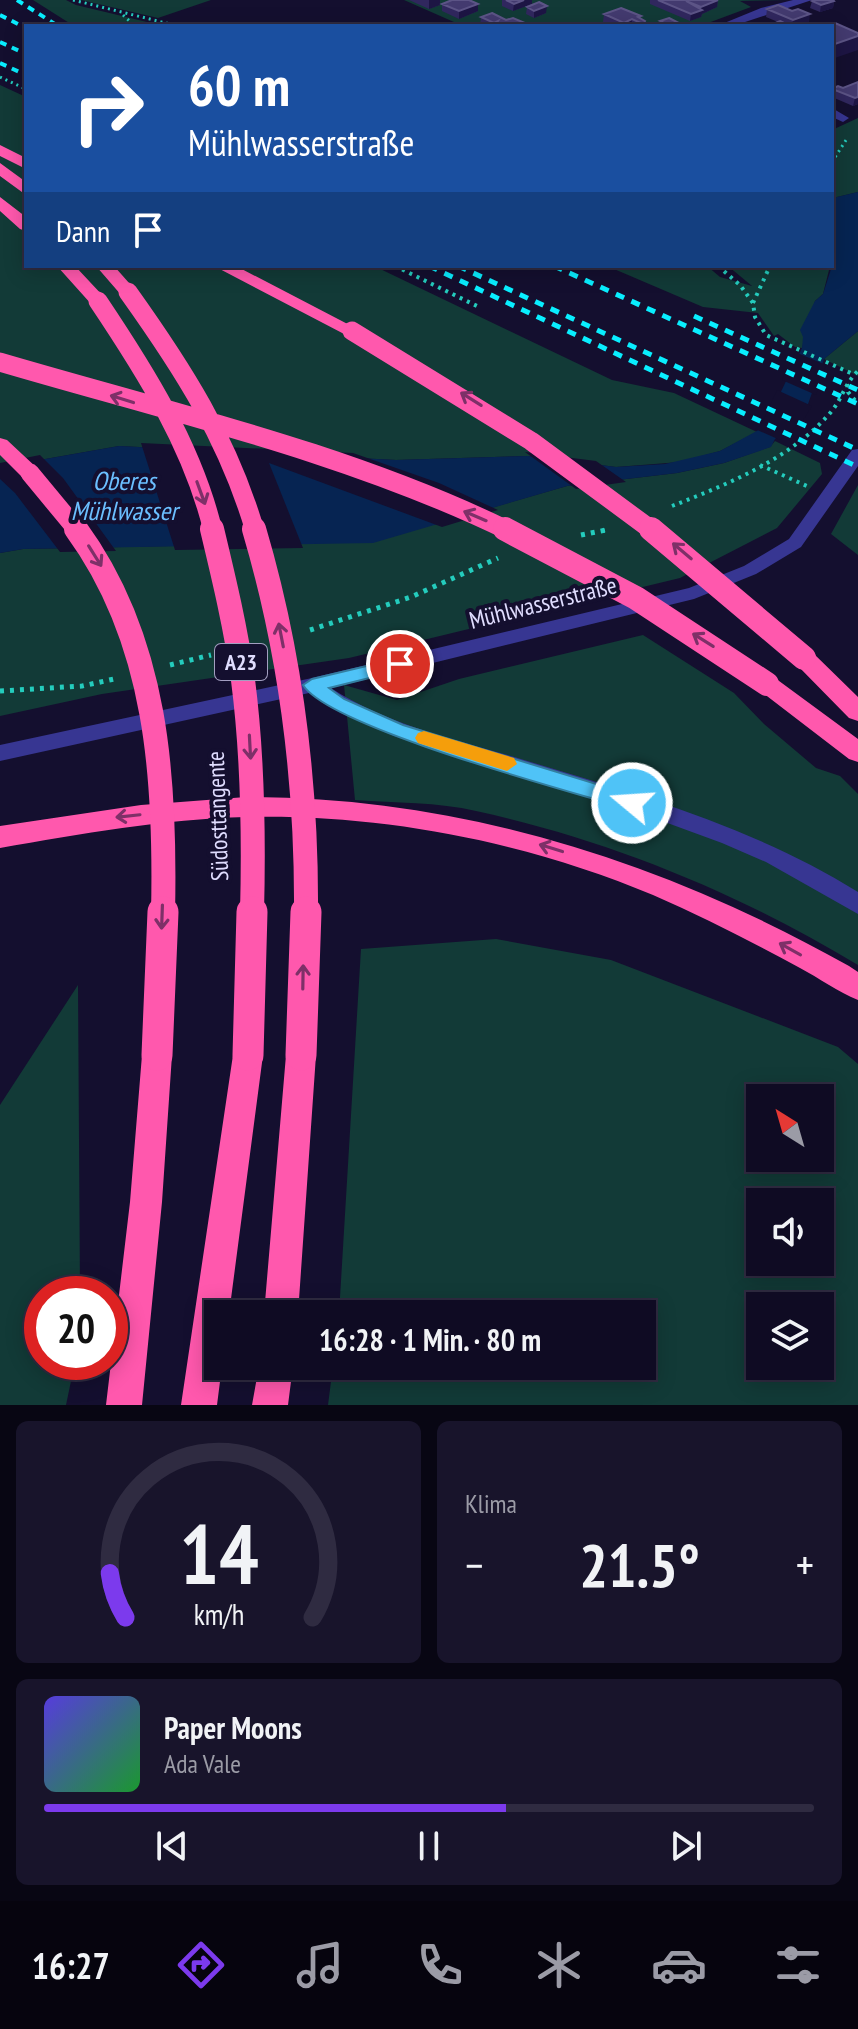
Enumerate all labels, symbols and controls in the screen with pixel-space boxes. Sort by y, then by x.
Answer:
text: 60 m [188,49,290,121]
icon: right [56,56,160,160]
text: Mühlwasserstraße [188,119,414,166]
icon: arrive [126,208,170,252]
text: Dann [56,211,110,250]
one-way arrow [109,391,135,406]
one-way arrow [460,391,483,407]
water label: Oberes Mühlwasser [71,464,181,527]
one-way arrow [195,480,209,504]
one-way arrow [463,507,487,522]
one-way arrow [672,542,693,560]
one-way arrow [87,544,103,567]
street label: Mühlwasserstraße [466,569,620,636]
one-way arrow [272,623,287,648]
pin [366,630,434,698]
one-way arrow [692,631,715,647]
icon: arrive [378,642,422,686]
road number: A23 [215,644,267,680]
one-way arrow [243,733,258,760]
street label: Südosttangente [200,750,235,882]
position arrow [590,761,674,845]
one-way arrow [115,808,142,823]
one-way arrow [539,840,565,855]
one-way arrow [154,903,169,930]
one-way arrow [779,941,802,957]
one-way arrow [295,964,310,991]
north arrow [746,1084,834,1172]
map controls [746,1084,834,1380]
button: sound [746,1188,834,1276]
speed limit sign: 20 [24,1276,128,1380]
button: layers [746,1292,834,1380]
text: 16:28 · 1 Min. · 80 m [319,1320,541,1359]
text: Klima [465,1487,517,1520]
text: 14 [179,1499,258,1607]
text: 21.5° [579,1526,700,1604]
text: − [465,1536,483,1593]
text: + [796,1536,814,1593]
text: km/h [193,1596,244,1633]
text: Paper Moons [164,1708,302,1747]
text: Ada Vale [164,1747,241,1780]
icon: previous [150,1824,194,1868]
icon: pause [407,1824,451,1868]
icon: next [664,1824,708,1868]
icon: directions [173,1937,229,1993]
icon: music [292,1937,348,1993]
icon: phone [412,1937,468,1993]
icon: climate [531,1937,587,1993]
icon: car [651,1937,707,1993]
icon: filters [770,1937,826,1993]
text: 16:27 [32,1942,110,1989]

